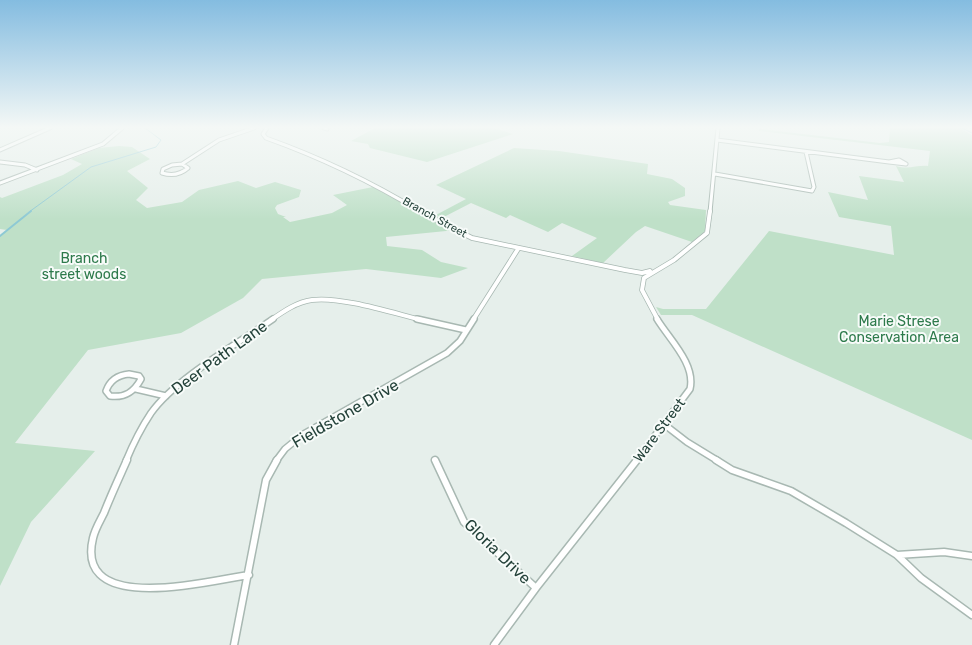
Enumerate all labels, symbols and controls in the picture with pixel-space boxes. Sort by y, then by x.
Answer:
street label: Branch Street [400,194,470,241]
park label: Branch street woods [42,250,126,283]
park label: Marie Strese Conservation Area [839,313,959,346]
street label: Deer Path Lane [168,316,271,399]
street label: Fieldstone Drive [288,375,402,452]
street label: Ware Street [630,395,689,466]
street label: Gloria Drive [460,515,535,588]

